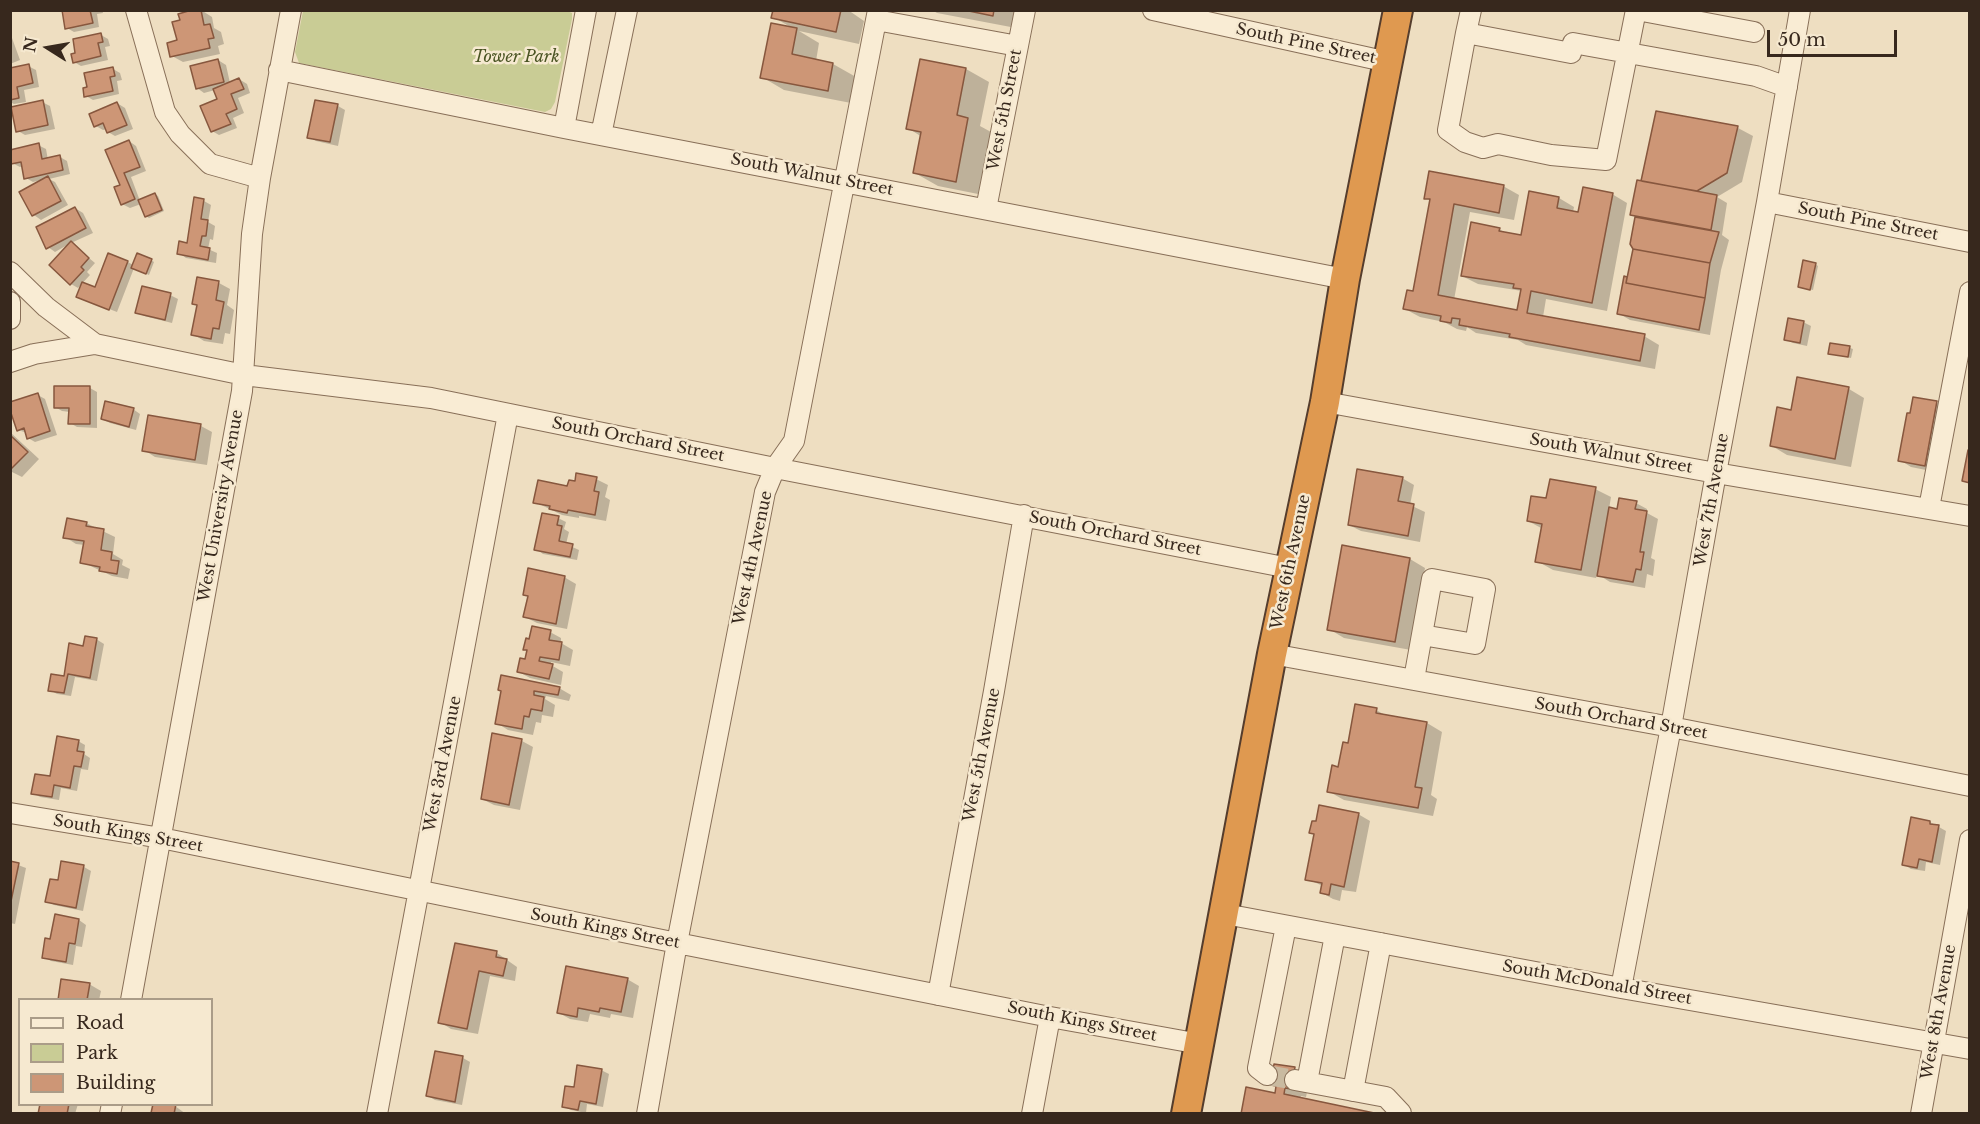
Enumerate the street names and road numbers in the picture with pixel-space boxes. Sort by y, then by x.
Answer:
street label: South Pine Street [1234,20,1378,68]
street label: West 5th Street [984,48,1026,172]
street label: South Walnut Street [729,150,895,200]
street label: South Pine Street [1796,199,1940,245]
street label: West University Avenue [195,408,247,604]
street label: South Orchard Street [550,414,726,466]
street label: South Walnut Street [1528,430,1694,478]
street label: West 7th Avenue [1691,432,1733,568]
street label: West 4th Avenue [729,489,777,627]
street label: West 6th Avenue [1267,493,1315,631]
street label: South Orchard Street [1027,508,1203,560]
street label: West 5th Avenue [960,686,1004,824]
street label: West 3rd Avenue [420,694,466,834]
street label: South Orchard Street [1533,694,1709,744]
street label: South Kings Street [52,811,204,857]
street label: South Kings Street [529,905,681,953]
street label: West 8th Avenue [1918,943,1960,1081]
street label: South McDonald Street [1501,957,1693,1009]
street label: South Kings Street [1006,998,1158,1046]

